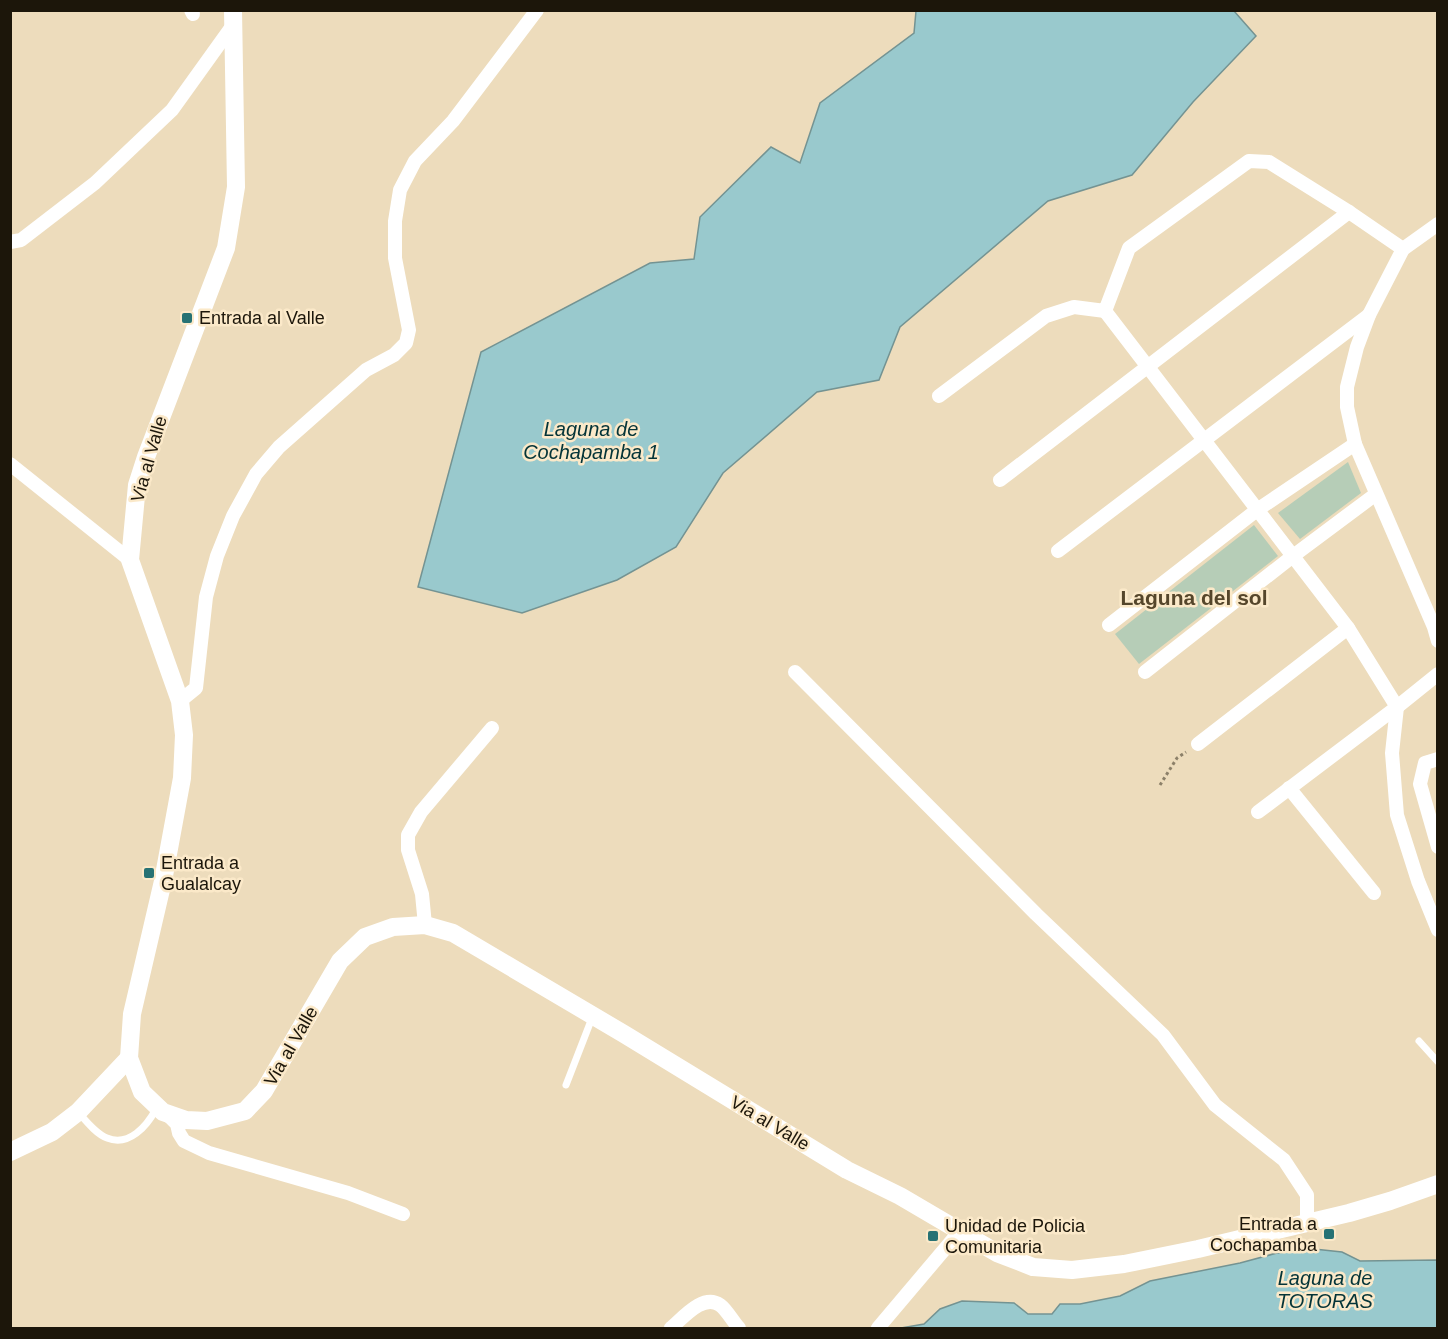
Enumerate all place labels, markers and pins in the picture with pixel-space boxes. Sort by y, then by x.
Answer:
place label: Entrada al Valle [199,308,325,328]
marker: Entrada al Valle [180,311,194,325]
place label: Entrada a Gualalcay [161,853,241,894]
marker: Entrada a Gualalcay [142,866,156,880]
place label: Entrada a Cochapamba [1210,1214,1318,1255]
place label: Unidad de Policia Comunitaria [945,1216,1086,1257]
marker: Entrada a Cochapamba [1322,1227,1336,1241]
marker: Unidad de Policia Comunitaria [926,1229,940,1243]

